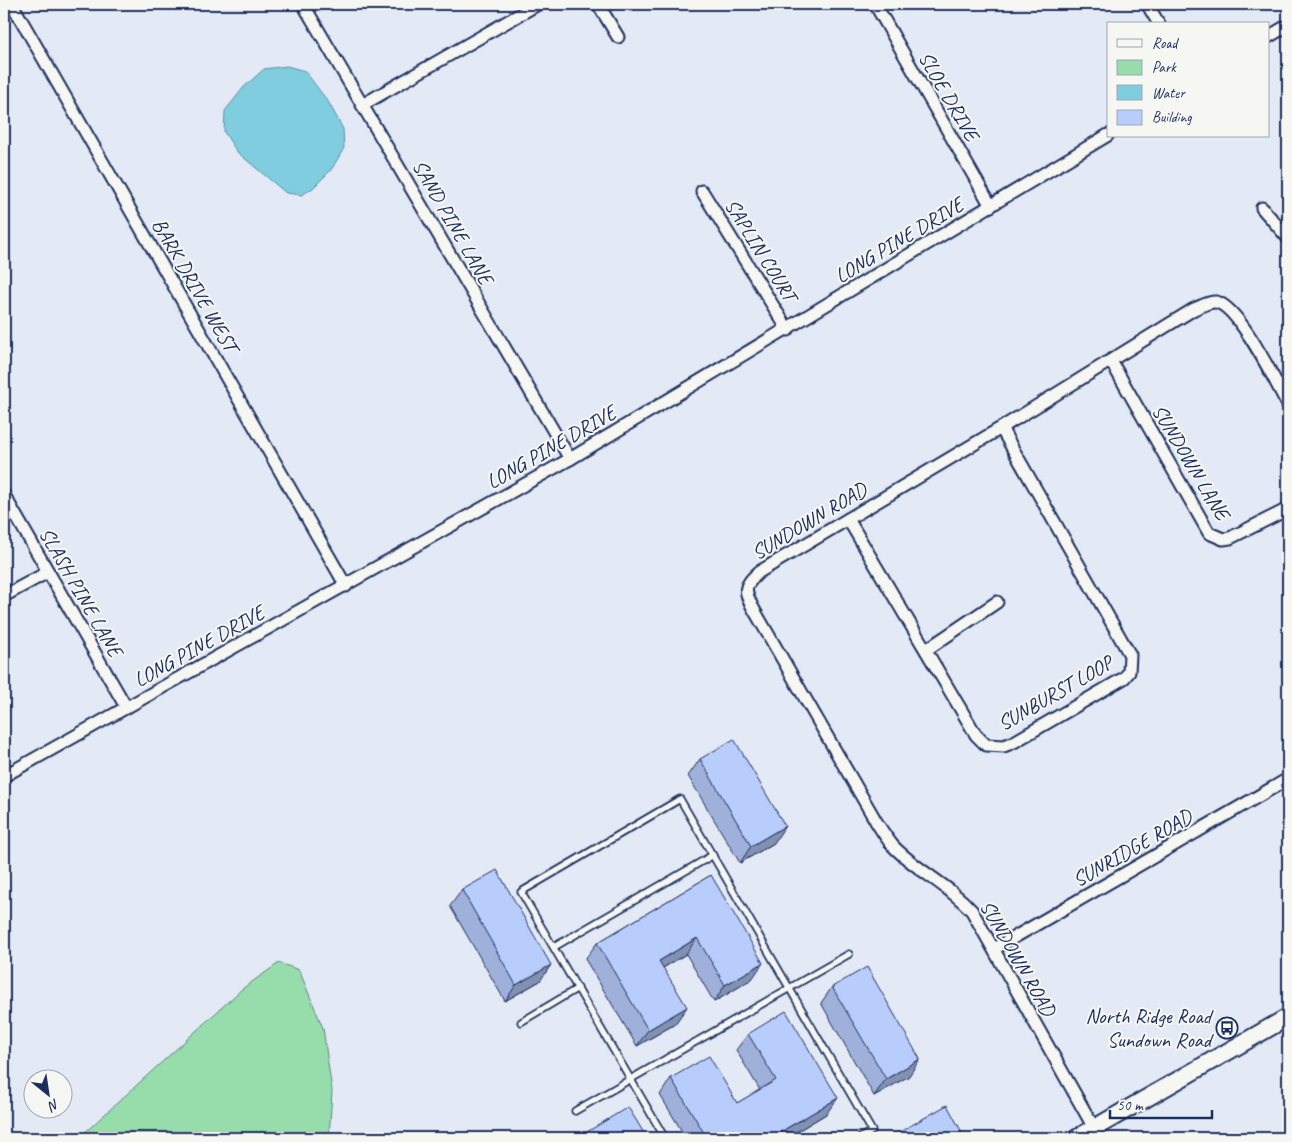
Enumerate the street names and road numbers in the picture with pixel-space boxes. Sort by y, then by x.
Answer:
street label: SLOE DRIVE [913,47,986,148]
street label: SAND PINE LANE [407,155,500,291]
street label: LONG PINE DRIVE [830,190,970,289]
street label: SAPLIN COURT [719,194,805,310]
street label: BARK DRIVE WEST [146,214,246,361]
street label: LONG PINE DRIVE [482,398,623,495]
street label: SUNDOWN LANE [1146,400,1237,527]
street label: SUNDOWN ROAD [747,476,873,566]
street label: SLASH PINE LANE [34,523,130,663]
street label: LONG PINE DRIVE [129,598,271,693]
street label: SUNBURST LOOP [993,648,1120,736]
street label: SUNRIDGE ROAD [1068,803,1198,893]
street label: SUNDOWN ROAD [974,895,1063,1022]

